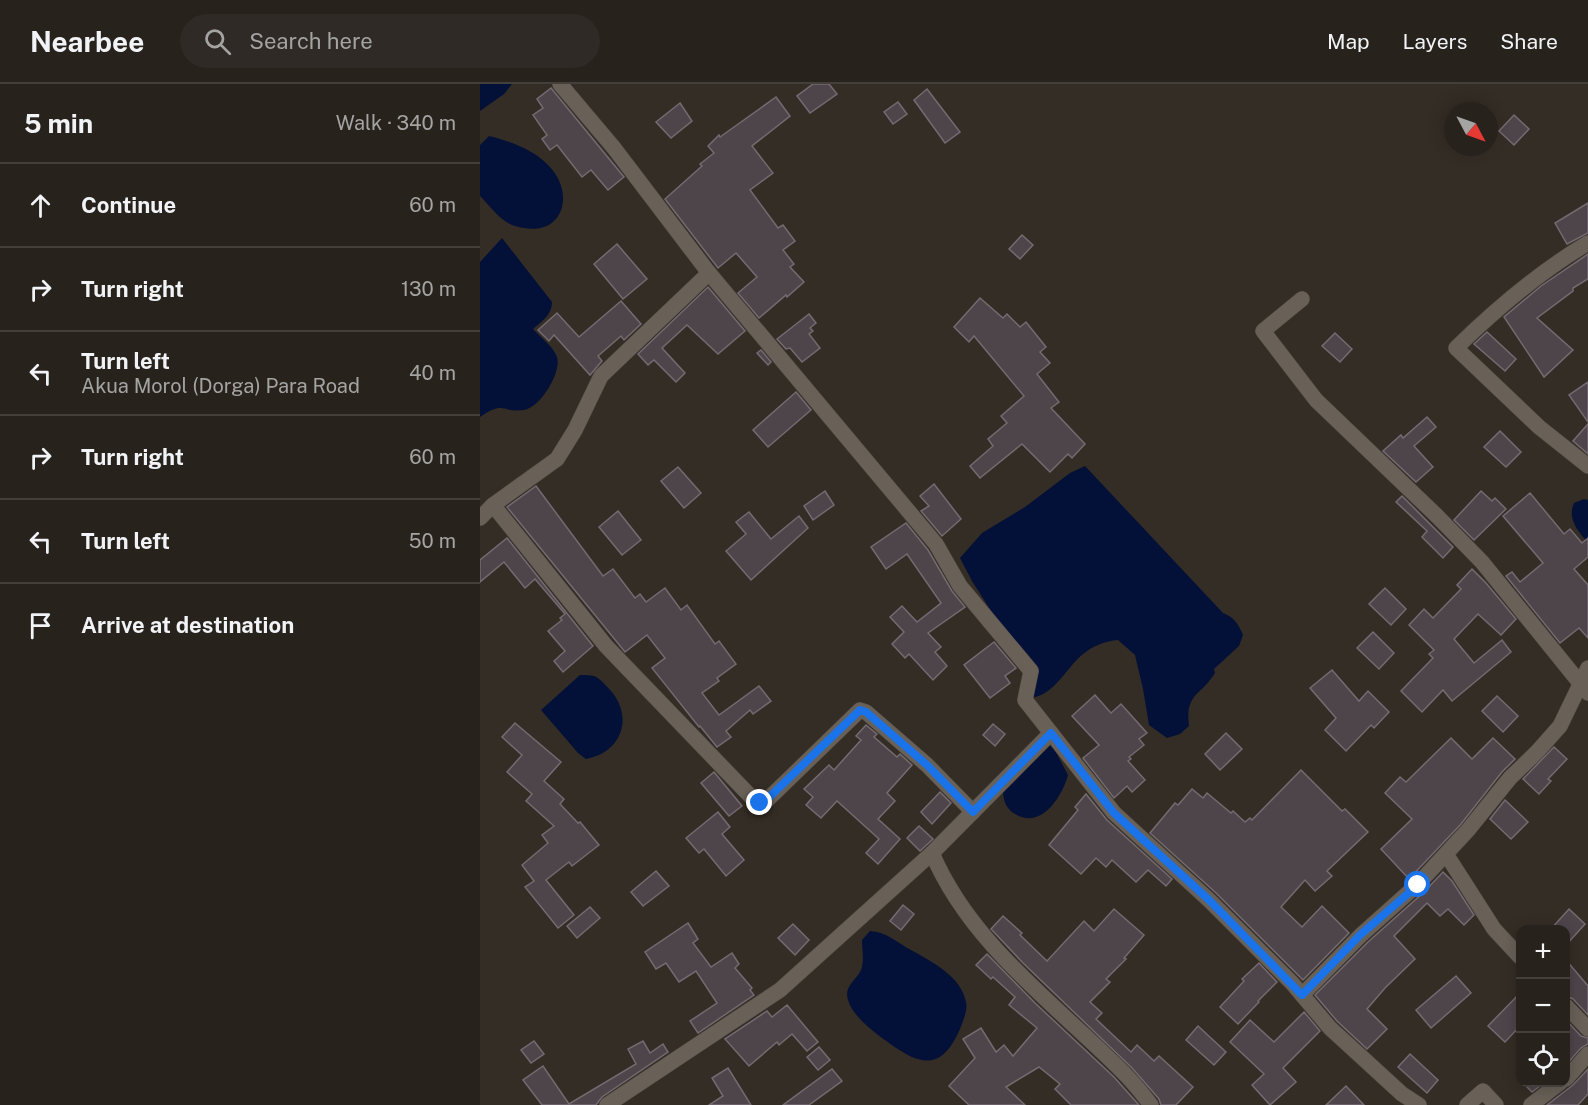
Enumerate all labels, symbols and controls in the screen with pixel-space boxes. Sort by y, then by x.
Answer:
search box [180,14,600,68]
text: Nearbee [30,25,144,58]
icon: search [201,25,234,58]
text: Search here [249,28,373,54]
text: Map [1327,29,1370,54]
text: Layers [1403,29,1467,54]
text: Share [1500,29,1558,54]
north arrow [1444,102,1498,156]
text: 5 min [24,108,93,139]
text: Walk · 340 m [336,111,456,135]
icon: ahead [24,189,57,222]
text: Continue [81,192,176,218]
text: 60 m [409,193,456,217]
icon: right [24,273,57,306]
text: Turn right [81,276,184,302]
text: 130 m [401,277,456,301]
text: Turn left [81,348,170,374]
icon: left [24,357,57,390]
text: 40 m [409,361,456,385]
text: Akua Morol (Dorga) Para Road [81,374,360,398]
icon: right [24,441,57,474]
text: Turn right [81,444,184,470]
text: 60 m [409,445,456,469]
icon: left [24,525,57,558]
text: Turn left [81,528,170,554]
text: 50 m [409,529,456,553]
icon: arrive [24,609,57,642]
text: Arrive at destination [81,612,294,638]
route end [746,789,772,815]
route start [1404,871,1430,897]
map controls [1516,925,1570,1087]
button: + [1516,925,1570,979]
button: − [1516,979,1570,1033]
button: locate [1516,1033,1570,1087]

